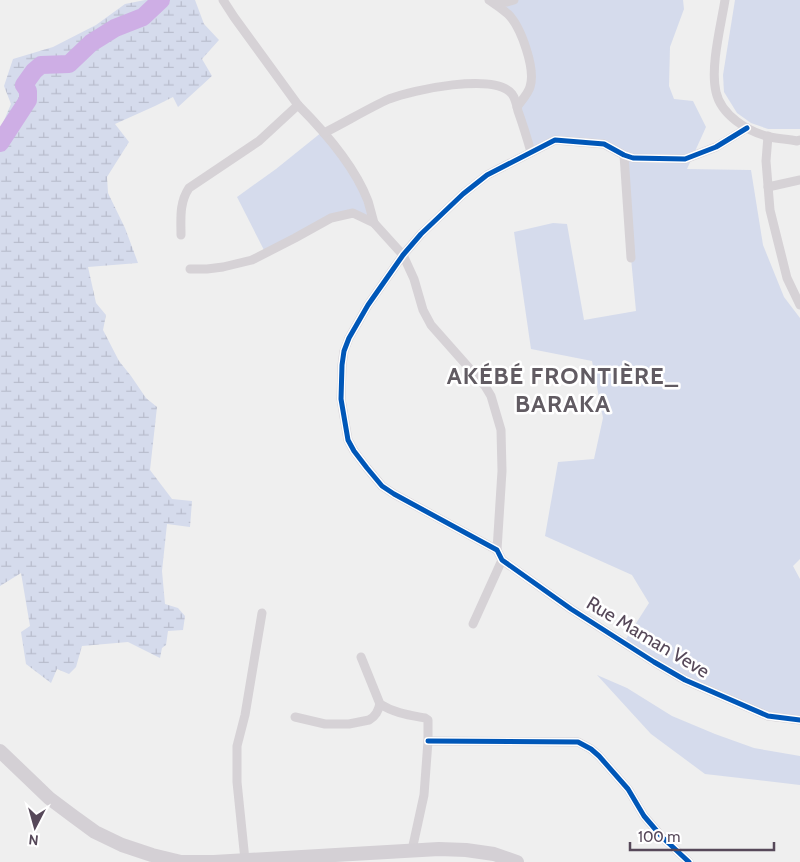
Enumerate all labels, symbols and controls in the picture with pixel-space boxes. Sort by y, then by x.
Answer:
district label: AKÉBÉ FRONTIÈRE_ BARAKA [447,361,679,418]
street label: Rue Maman Veve [582,591,714,683]
north arrow [10,802,60,852]
scale bar [630,820,774,852]
text: 100 m [638,828,680,846]
text: N [28,830,40,849]

